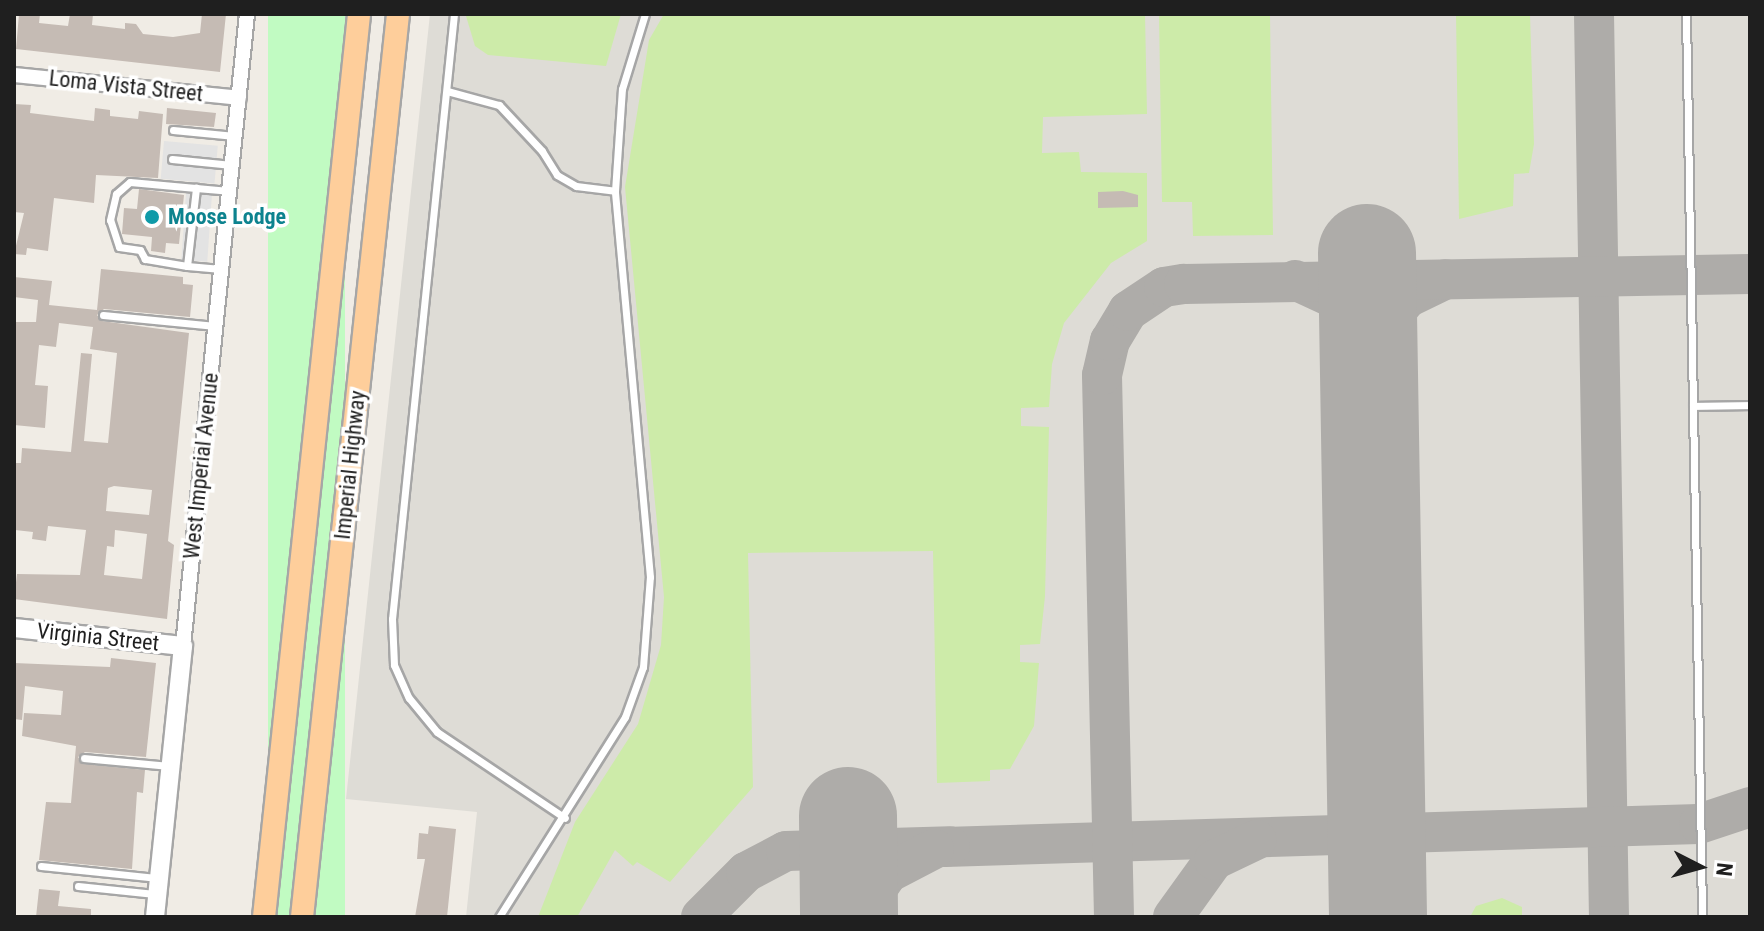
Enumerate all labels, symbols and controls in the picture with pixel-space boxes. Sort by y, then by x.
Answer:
street label: Loma Vista Street [48,65,204,107]
place label: Moose Lodge [168,204,286,230]
marker: Moose Lodge [143,208,161,226]
street label: West Imperial Avenue [178,371,224,561]
street label: Imperial Highway [329,389,371,541]
street label: Virginia Street [36,617,160,657]
north arrow [1660,827,1740,907]
text: N [1711,862,1738,878]

